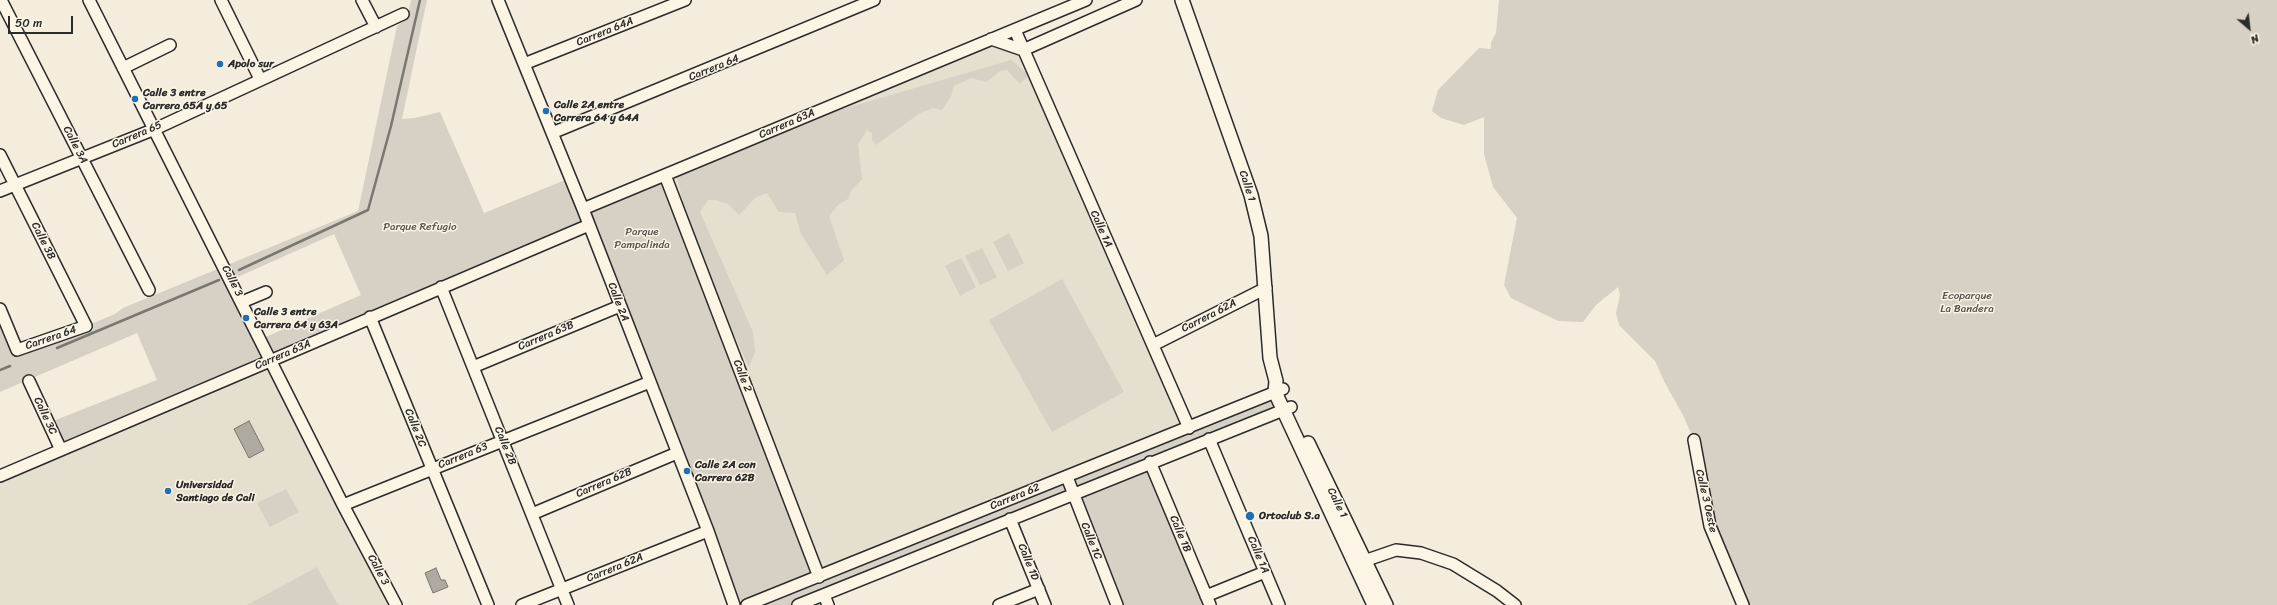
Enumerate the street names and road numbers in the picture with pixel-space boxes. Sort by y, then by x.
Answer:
street label: Carrera 64A [575,15,635,49]
street label: Carrera 64 [687,52,741,84]
street label: Carrera 63A [757,106,817,142]
street label: Carrera 65 [110,119,164,151]
street label: Calle 3A [60,124,90,166]
street label: Calle 1 [1236,169,1258,203]
street label: Calle 1A [1087,208,1115,250]
street label: Calle 3B [28,220,58,262]
street label: Calle 3 [219,263,245,299]
street label: Calle 2A [605,281,631,323]
street label: Carrera 62A [1179,297,1239,335]
street label: Carrera 63B [516,318,576,354]
street label: Carrera 64 [24,323,78,353]
street label: Carrera 63A [253,337,313,373]
street label: Calle 2 [730,358,754,394]
street label: Calle 3C [31,395,59,437]
street label: Calle 2C [401,407,429,449]
street label: Calle 2B [491,425,519,467]
street label: Carrera 63 [436,440,490,472]
street label: Carrera 62B [574,465,634,501]
street label: Calle 3 Oeste [1692,468,1720,534]
street label: Carrera 62 [988,481,1042,513]
street label: Calle 1 [1324,486,1350,520]
street label: Calle 1B [1166,514,1194,554]
street label: Calle 1C [1078,521,1104,561]
street label: Calle 1A [1244,534,1272,576]
street label: Calle 1D [1015,542,1041,582]
street label: Carrera 62A [585,551,645,585]
street label: Calle 3 [364,552,392,588]

